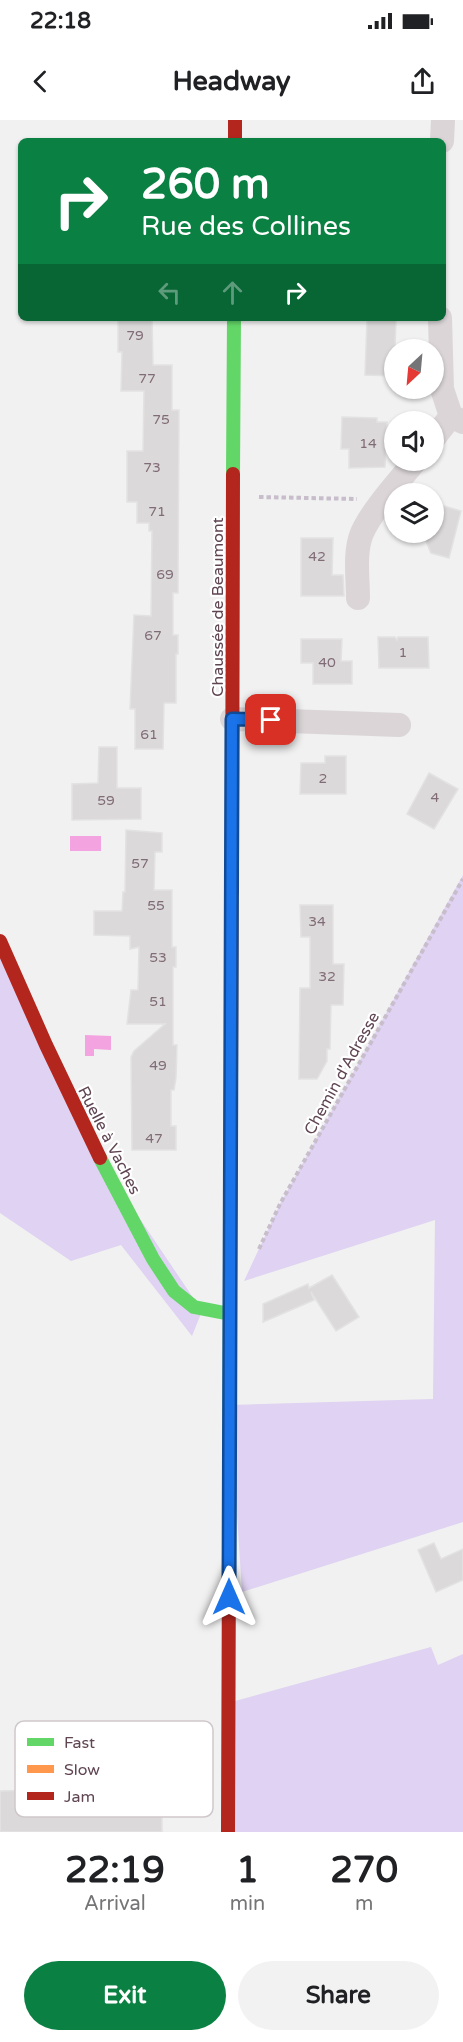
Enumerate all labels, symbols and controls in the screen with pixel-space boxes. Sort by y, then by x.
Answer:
text: 22:18 [30,8,91,34]
icon: back [24,65,57,98]
text: Headway [172,65,291,98]
icon: share [406,65,439,98]
text: 260 m [141,159,270,210]
icon: right [42,162,120,240]
text: Rue des Collines [141,210,351,243]
icon: left [153,276,186,309]
icon: ahead [216,276,249,309]
icon: right [279,276,312,309]
house number: 79 [126,327,144,344]
north arrow [384,339,444,399]
map controls [384,339,444,543]
house number: 77 [138,370,156,387]
house number: 75 [152,411,170,428]
button: sound [384,411,444,471]
house number: 14 [359,435,377,452]
house number: 73 [143,459,161,476]
button: layers [384,483,444,543]
house number: 71 [148,503,166,520]
street label: Chaussée de Beaumont [208,517,228,697]
house number: 42 [308,548,326,565]
house number: 69 [156,566,174,583]
house number: 67 [144,627,162,644]
house number: 1 [399,644,407,661]
house number: 40 [318,654,336,671]
pin [245,694,296,745]
icon: arrive [254,703,287,736]
house number: 61 [140,726,158,743]
house number: 2 [319,770,327,787]
house number: 4 [431,789,440,806]
house number: 59 [97,792,115,809]
house number: 57 [131,855,149,872]
house number: 55 [147,897,165,914]
house number: 34 [308,913,326,930]
house number: 53 [149,949,167,966]
house number: 32 [318,968,336,985]
house number: 51 [149,993,167,1010]
street label: Chemin d'Adresse [300,1009,384,1138]
house number: 49 [149,1057,167,1074]
street label: Ruelle à Vaches [73,1083,145,1198]
house number: 47 [145,1130,163,1147]
position arrow [197,1565,261,1629]
legend [15,1721,213,1817]
text: Fast [64,1733,95,1753]
text: Slow [64,1760,100,1780]
text: Jam [64,1787,95,1807]
text: 22:19 [65,1849,165,1892]
text: 1 [236,1849,259,1892]
text: 270 [330,1849,398,1892]
text: Arrival [84,1892,146,1916]
text: min [230,1892,265,1916]
text: m [355,1892,373,1916]
button: Exit [24,1961,226,2030]
button: Share [238,1961,439,2030]

